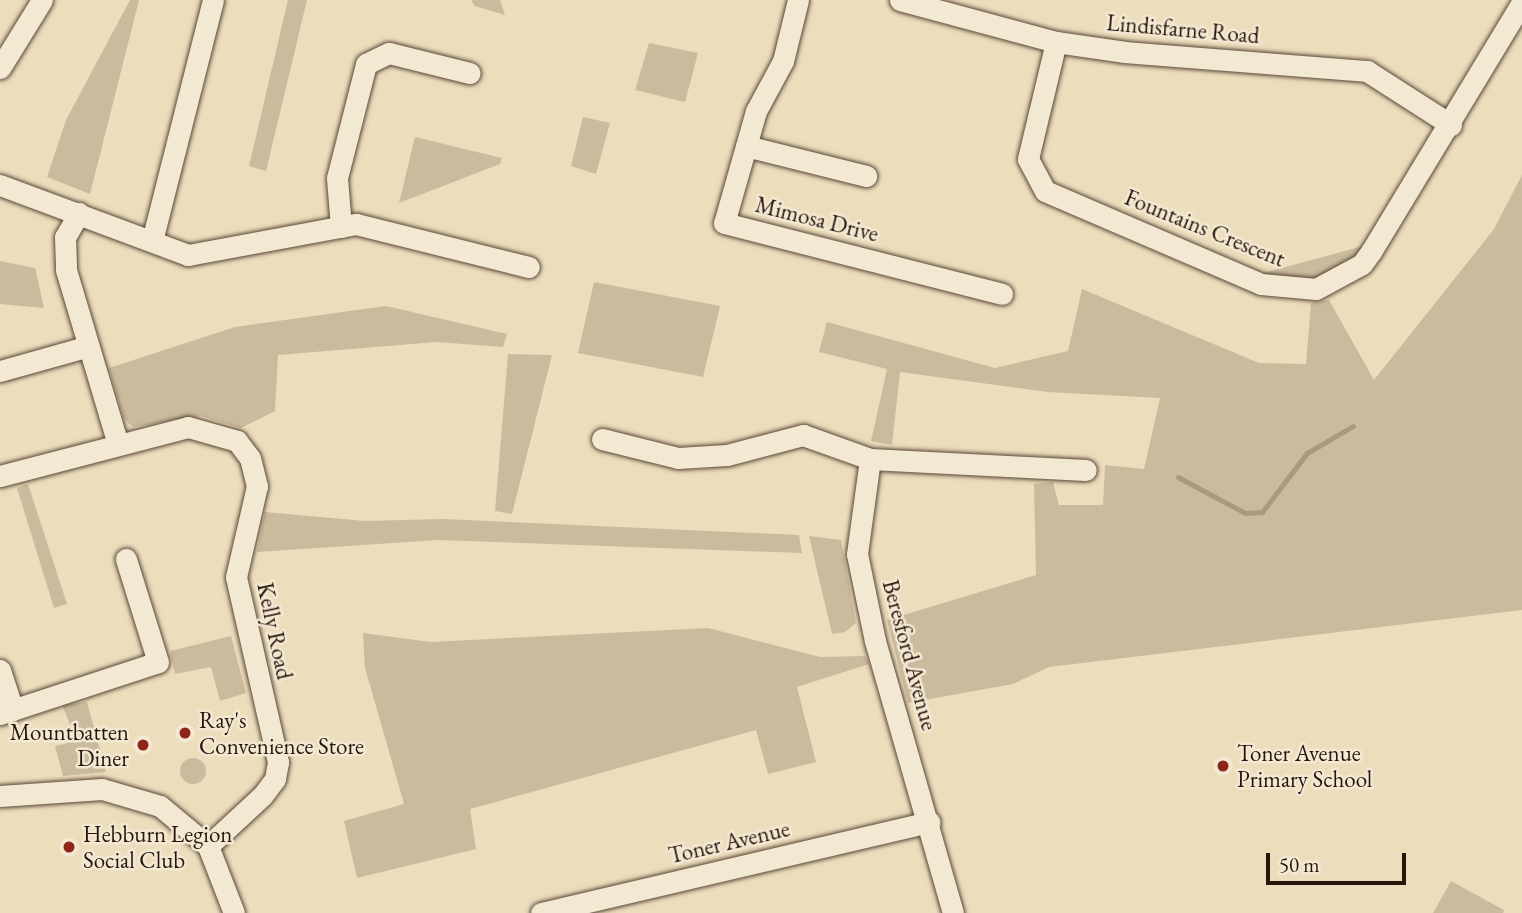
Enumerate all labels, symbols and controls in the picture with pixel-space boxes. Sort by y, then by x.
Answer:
street label: Lindisfarne Road [1105,9,1261,49]
street label: Fountains Crescent [1121,183,1289,273]
street label: Mimosa Drive [753,190,881,248]
street label: Beresford Avenue [877,577,943,733]
street label: Kelly Road [251,580,299,682]
place label: Ray's Convenience Store [199,706,364,760]
place label: Mountbatten Diner [10,718,129,772]
marker: Ray's Convenience Store [177,725,193,741]
marker: Mountbatten Diner [135,737,151,753]
place label: Toner Avenue Primary School [1237,739,1372,793]
marker: Toner Avenue Primary School [1215,758,1231,774]
street label: Toner Avenue [666,815,792,869]
place label: Hebburn Legion Social Club [83,820,232,874]
marker: Hebburn Legion Social Club [61,839,77,855]
scale bar [1270,839,1410,883]
text: 50 m [1279,851,1320,878]

